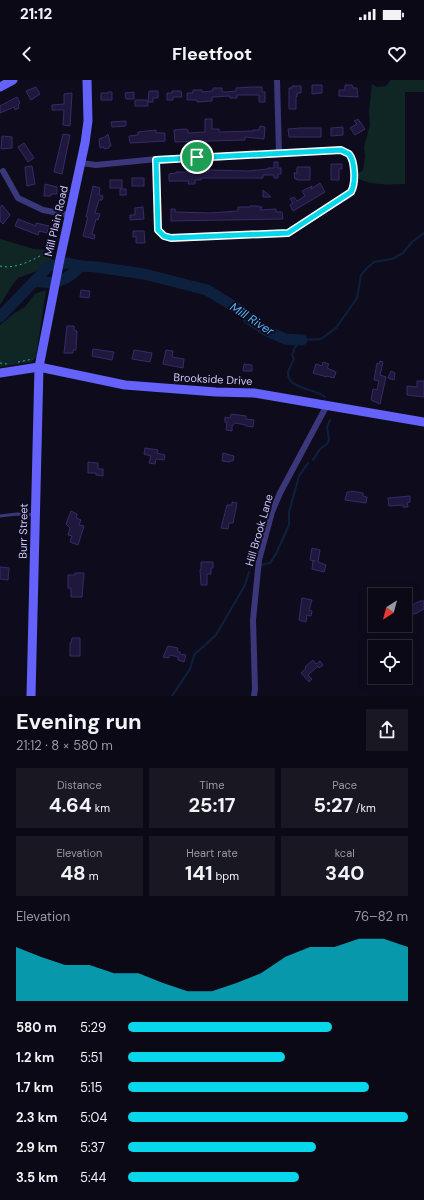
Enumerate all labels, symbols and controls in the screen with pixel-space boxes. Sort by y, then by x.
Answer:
text: 21:12 [20,4,52,24]
text: Fleetfoot [172,42,252,66]
icon: back [16,43,38,65]
icon: heart [386,43,408,65]
pin [180,140,214,174]
icon: arrive [186,146,208,168]
street label: Mill Plain Road [41,184,71,258]
water label: Mill River [227,299,278,339]
street label: Brookside Drive [173,370,253,388]
street label: Hill Brook Lane [242,492,276,568]
street label: Burr Street [16,503,30,559]
north arrow [368,588,412,632]
map controls [368,588,412,684]
button: locate [368,640,412,684]
text: Evening run [16,707,142,736]
button: share [366,709,408,751]
text: 21:12 · 8 × 580 m [16,737,113,754]
text: Distance [57,778,102,792]
text: Time [200,778,224,792]
text: Pace [332,778,357,792]
text: 4.64 [49,792,92,818]
text: 25:17 [188,792,236,818]
text: 5:27 [314,792,353,818]
text: km [92,801,110,815]
text: /km [353,801,376,815]
text: Elevation [56,846,102,860]
text: Heart rate [186,846,238,860]
text: kcal [335,846,355,860]
text: 48 [60,860,86,886]
text: 141 [185,860,213,886]
text: 340 [325,860,364,886]
text: m [86,869,99,883]
text: bpm [213,869,239,883]
text: Elevation [16,908,70,925]
text: 76–82 m [354,908,408,925]
text: 580 m [16,1019,57,1036]
text: 5:29 [80,1019,106,1036]
text: 1.2 km [16,1049,54,1066]
text: 5:51 [80,1049,103,1066]
text: 1.7 km [16,1079,53,1096]
text: 5:15 [80,1079,103,1096]
text: 2.3 km [16,1109,57,1126]
text: 5:04 [80,1109,107,1126]
text: 2.9 km [16,1139,57,1156]
text: 5:37 [80,1139,105,1156]
text: 3.5 km [16,1169,58,1186]
text: 5:44 [80,1169,106,1186]

